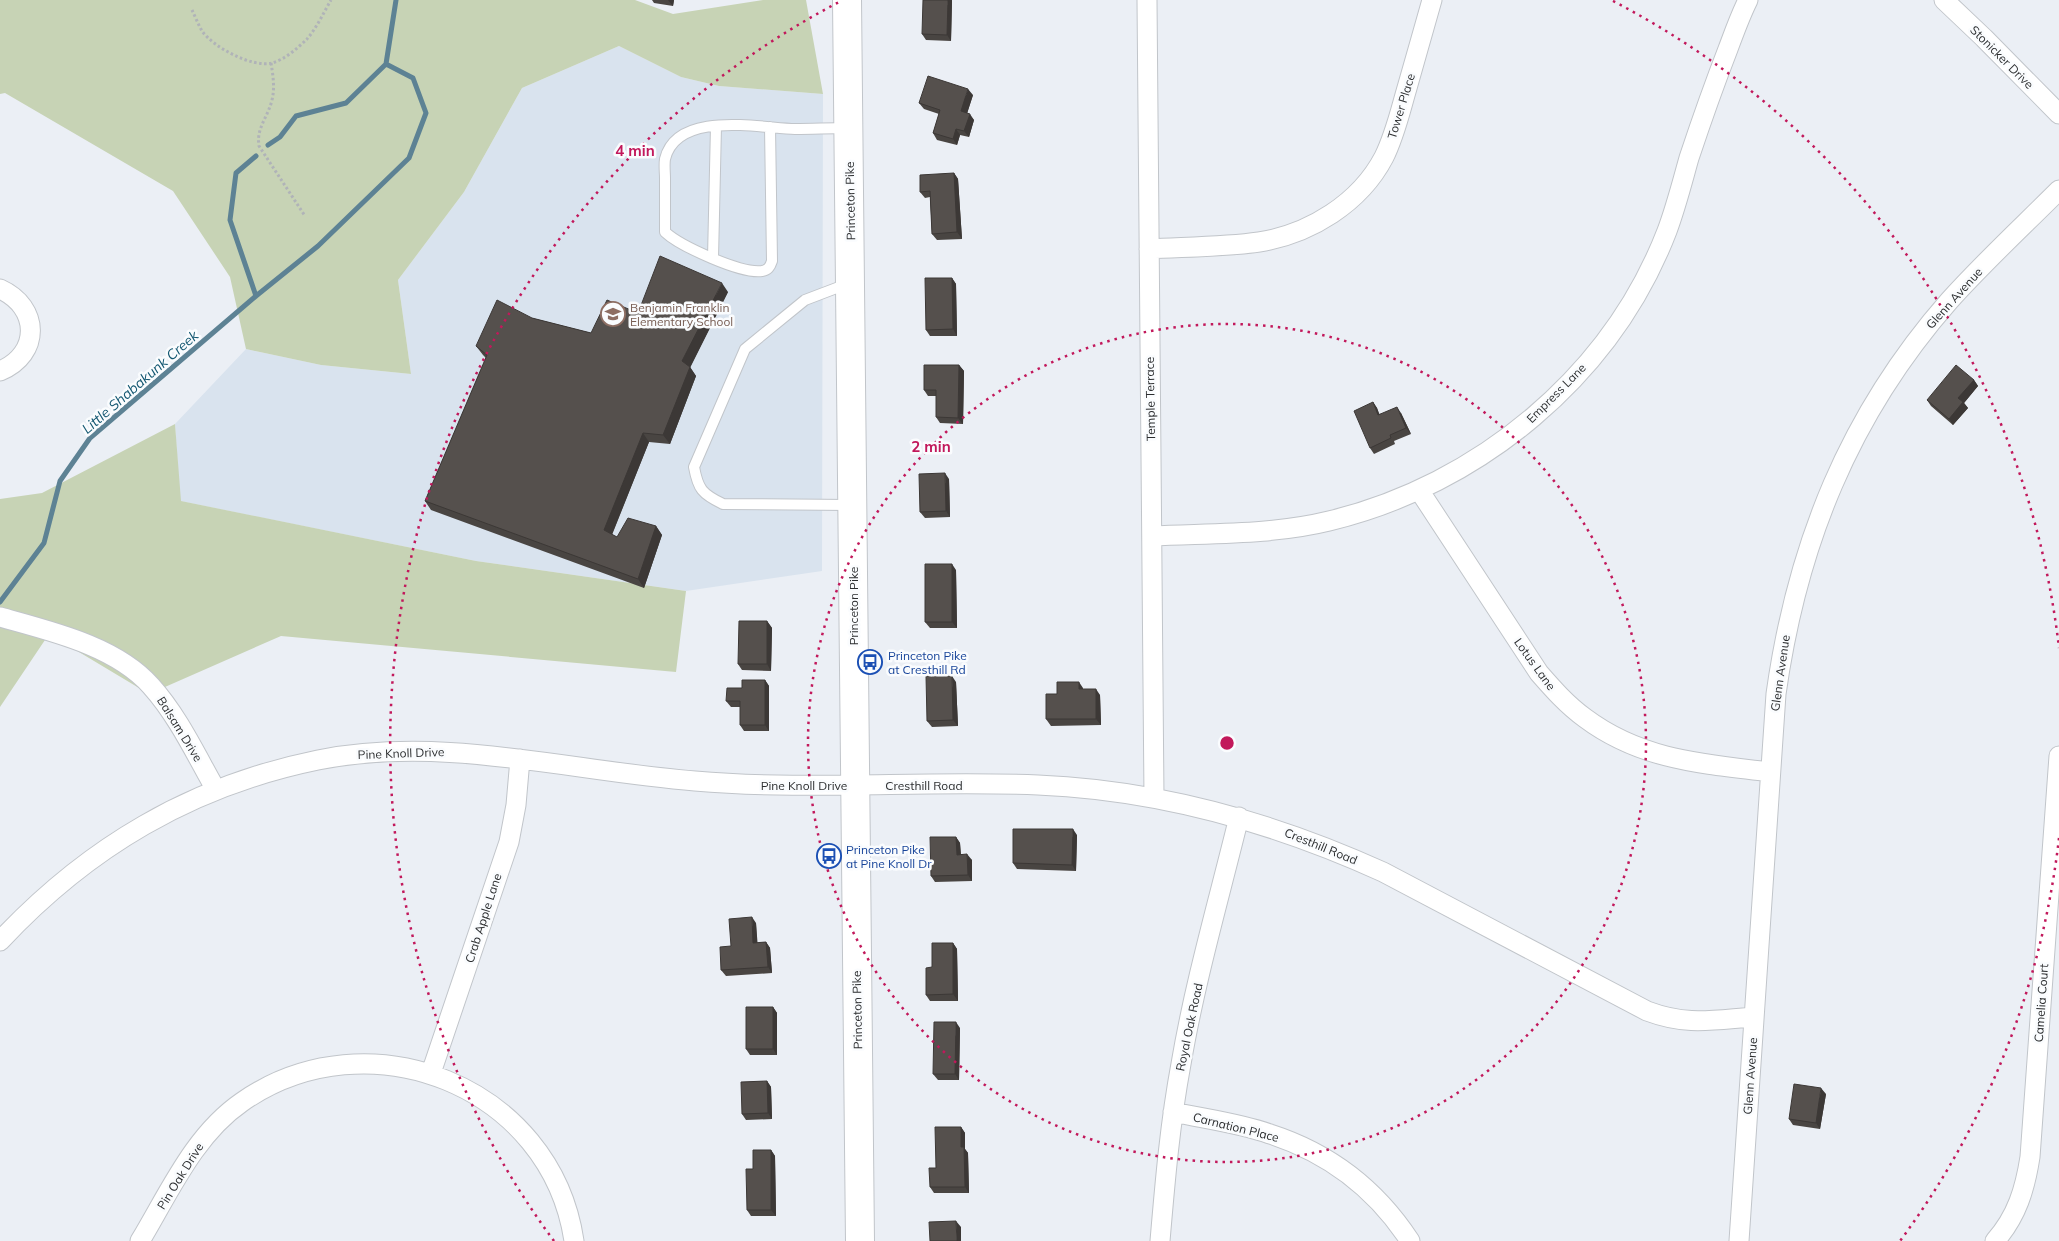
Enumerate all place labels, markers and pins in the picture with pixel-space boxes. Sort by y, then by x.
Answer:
place label: Benjamin Franklin Elementary School [630,300,733,329]
school or university icon: Benjamin Franklin Elementary School [600,301,626,327]
place label: Princeton Pike at Cresthill Rd [888,648,967,677]
bus stop icon: Princeton Pike at Cresthill Rd [857,649,883,675]
centre of rings [1218,734,1236,752]
place label: Princeton Pike at Pine Knoll Dr [846,842,932,871]
bus stop icon: Princeton Pike at Pine Knoll Dr [816,843,842,869]

